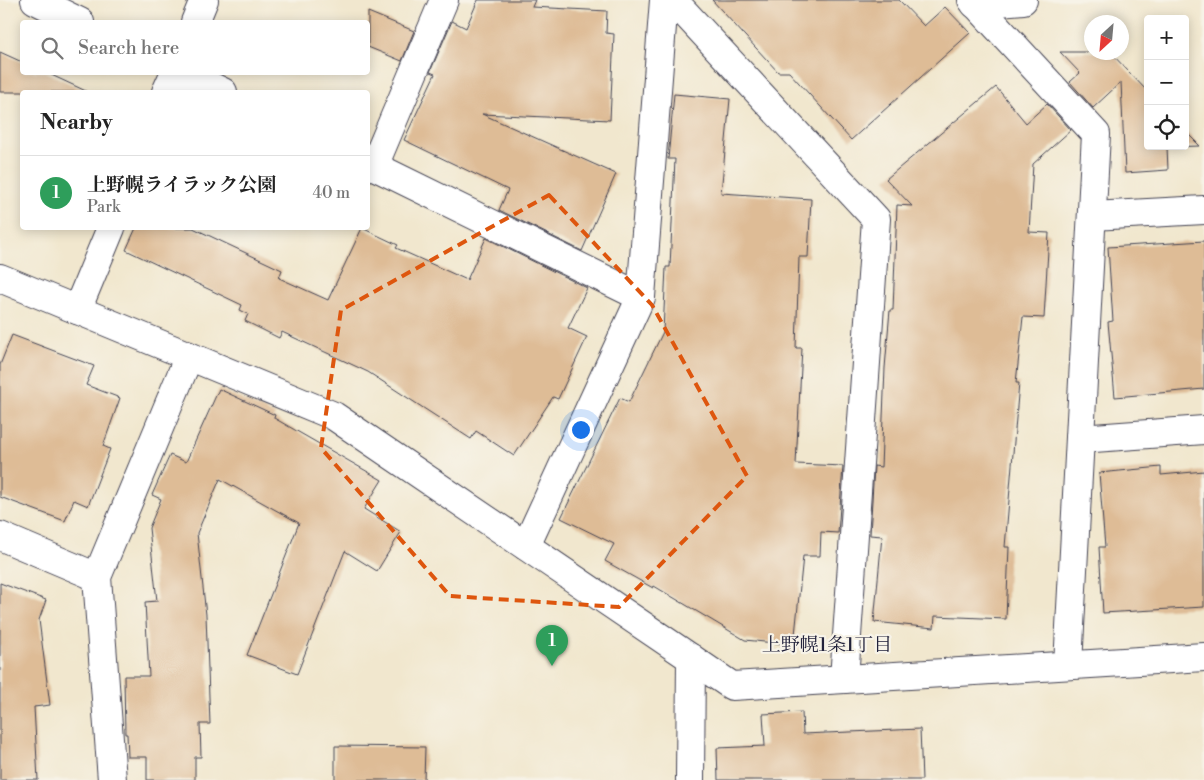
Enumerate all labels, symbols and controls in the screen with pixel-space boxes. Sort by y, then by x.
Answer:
north arrow [1084,15,1129,60]
map controls [1144,15,1189,150]
button: + [1144,15,1189,60]
search box [20,20,370,75]
icon: search [38,34,66,62]
text: Search here [78,36,179,60]
button: − [1144,60,1189,105]
button: locate [1144,105,1189,150]
text: Nearby [40,110,113,136]
text: 上野幌ライラック公園 [87,173,276,197]
text: 1 [52,183,60,203]
text: 40 m [313,183,350,203]
text: Park [87,197,120,217]
your location [568,417,594,443]
pin: 1 [536,625,568,666]
district label: 上野幌1条1丁目 [762,633,892,657]

